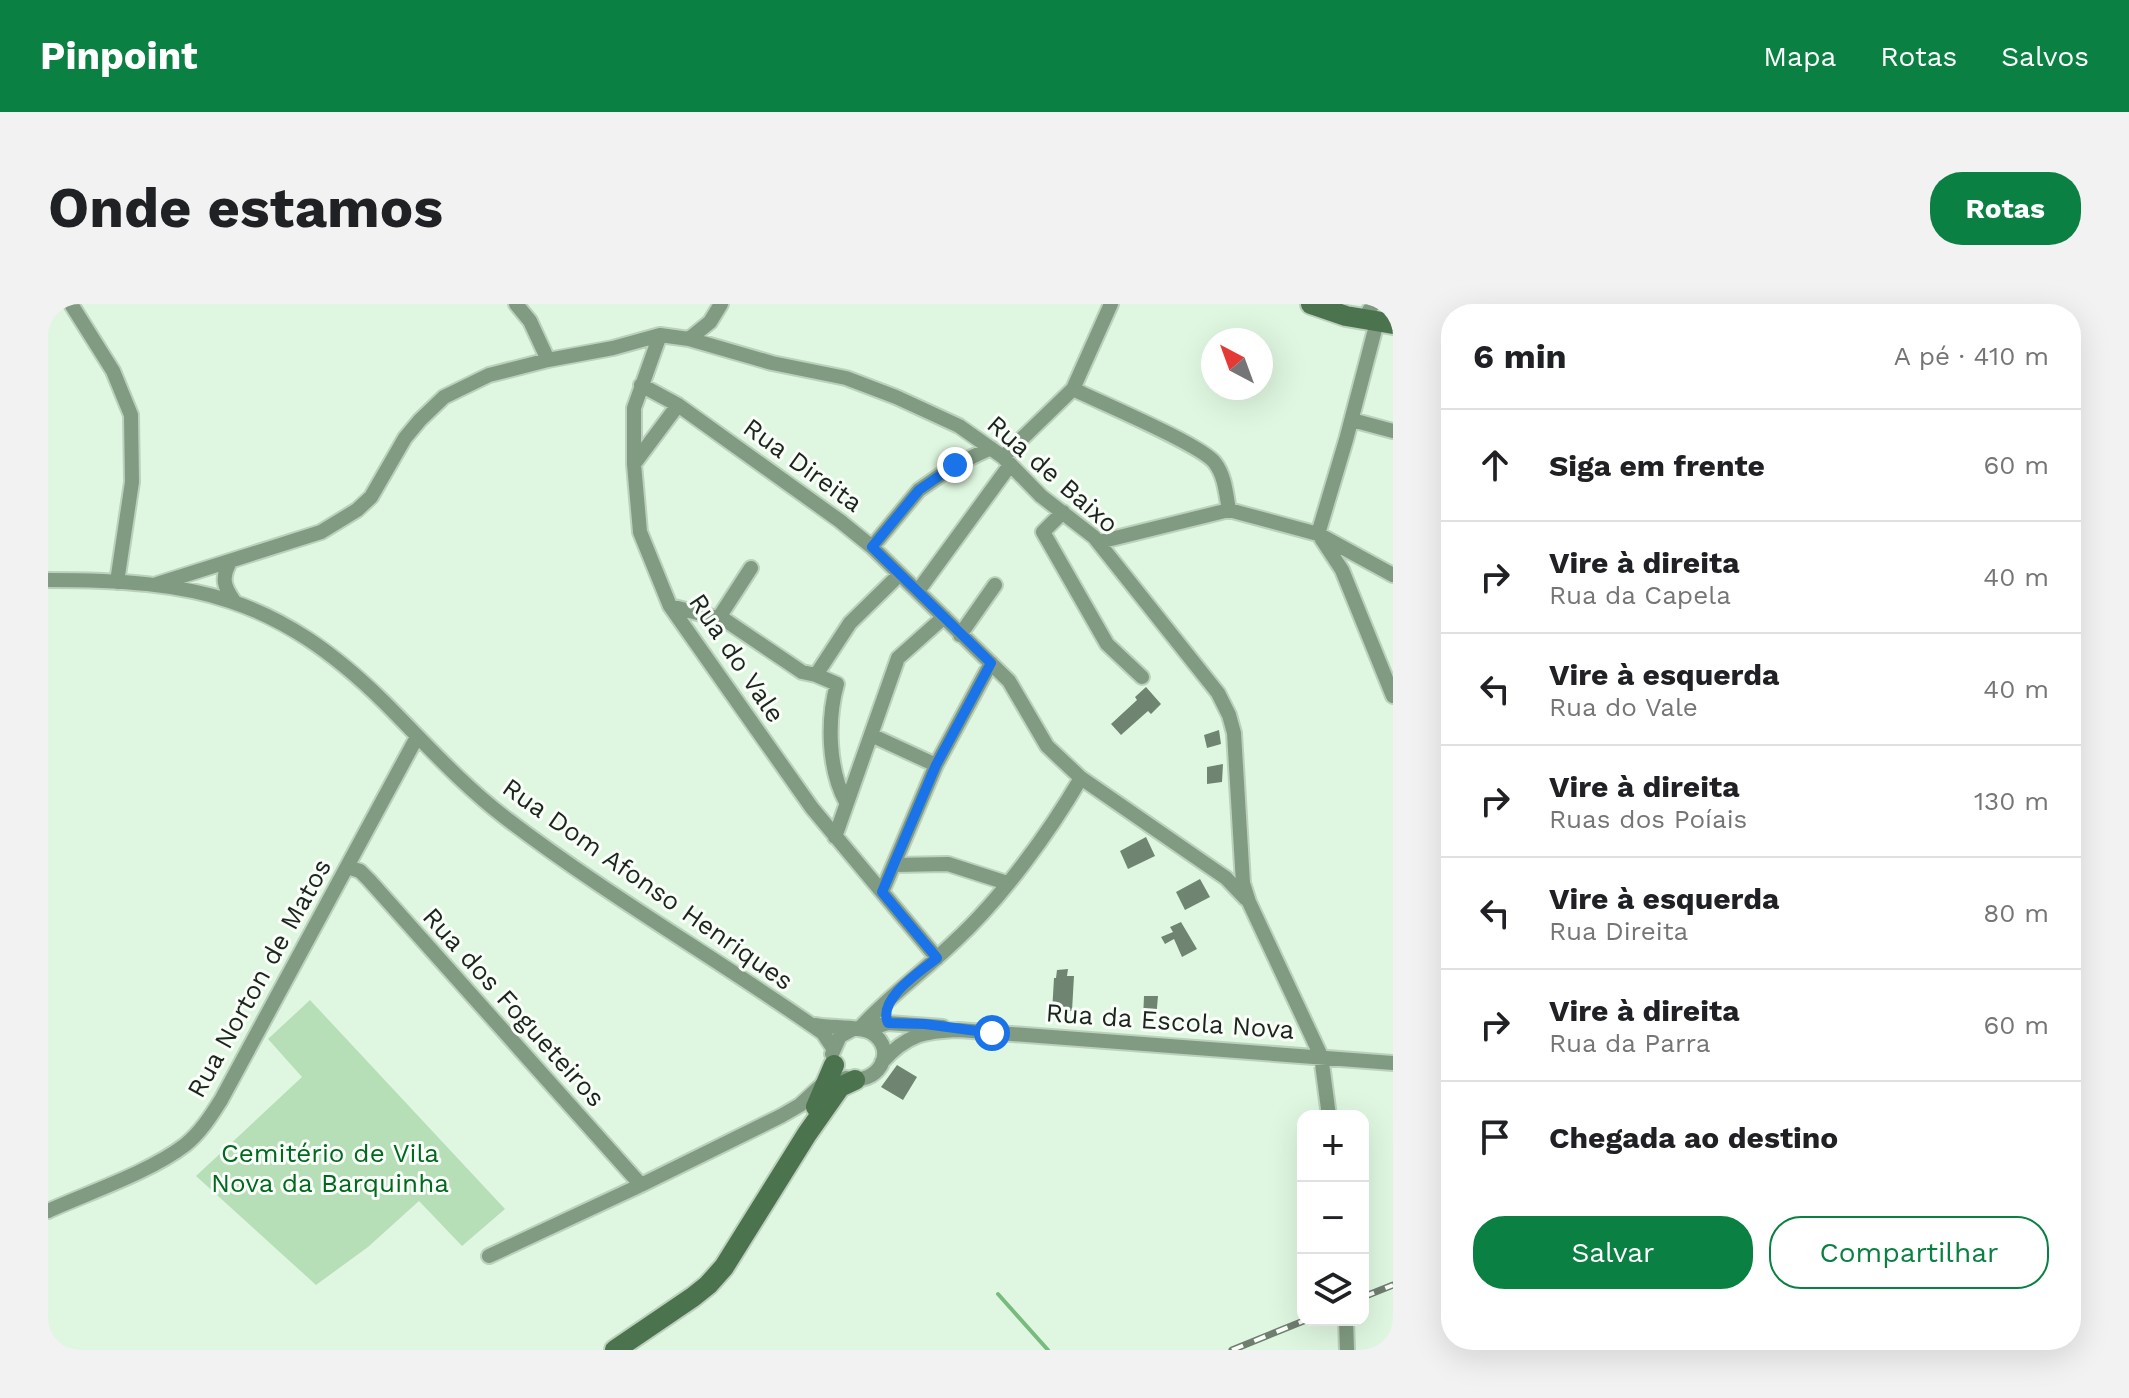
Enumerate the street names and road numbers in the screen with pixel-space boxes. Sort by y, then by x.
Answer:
street label: Rua de Baixo [981,409,1125,539]
street label: Rua Direita [738,412,868,518]
street label: Rua do Vale [683,588,791,728]
street label: Rua Dom Afonso Henriques [497,772,799,996]
street label: Rua Norton de Matos [181,853,337,1103]
street label: Rua dos Fogueteiros [417,901,611,1113]
street label: Rua da Escola Nova [1045,997,1296,1045]

